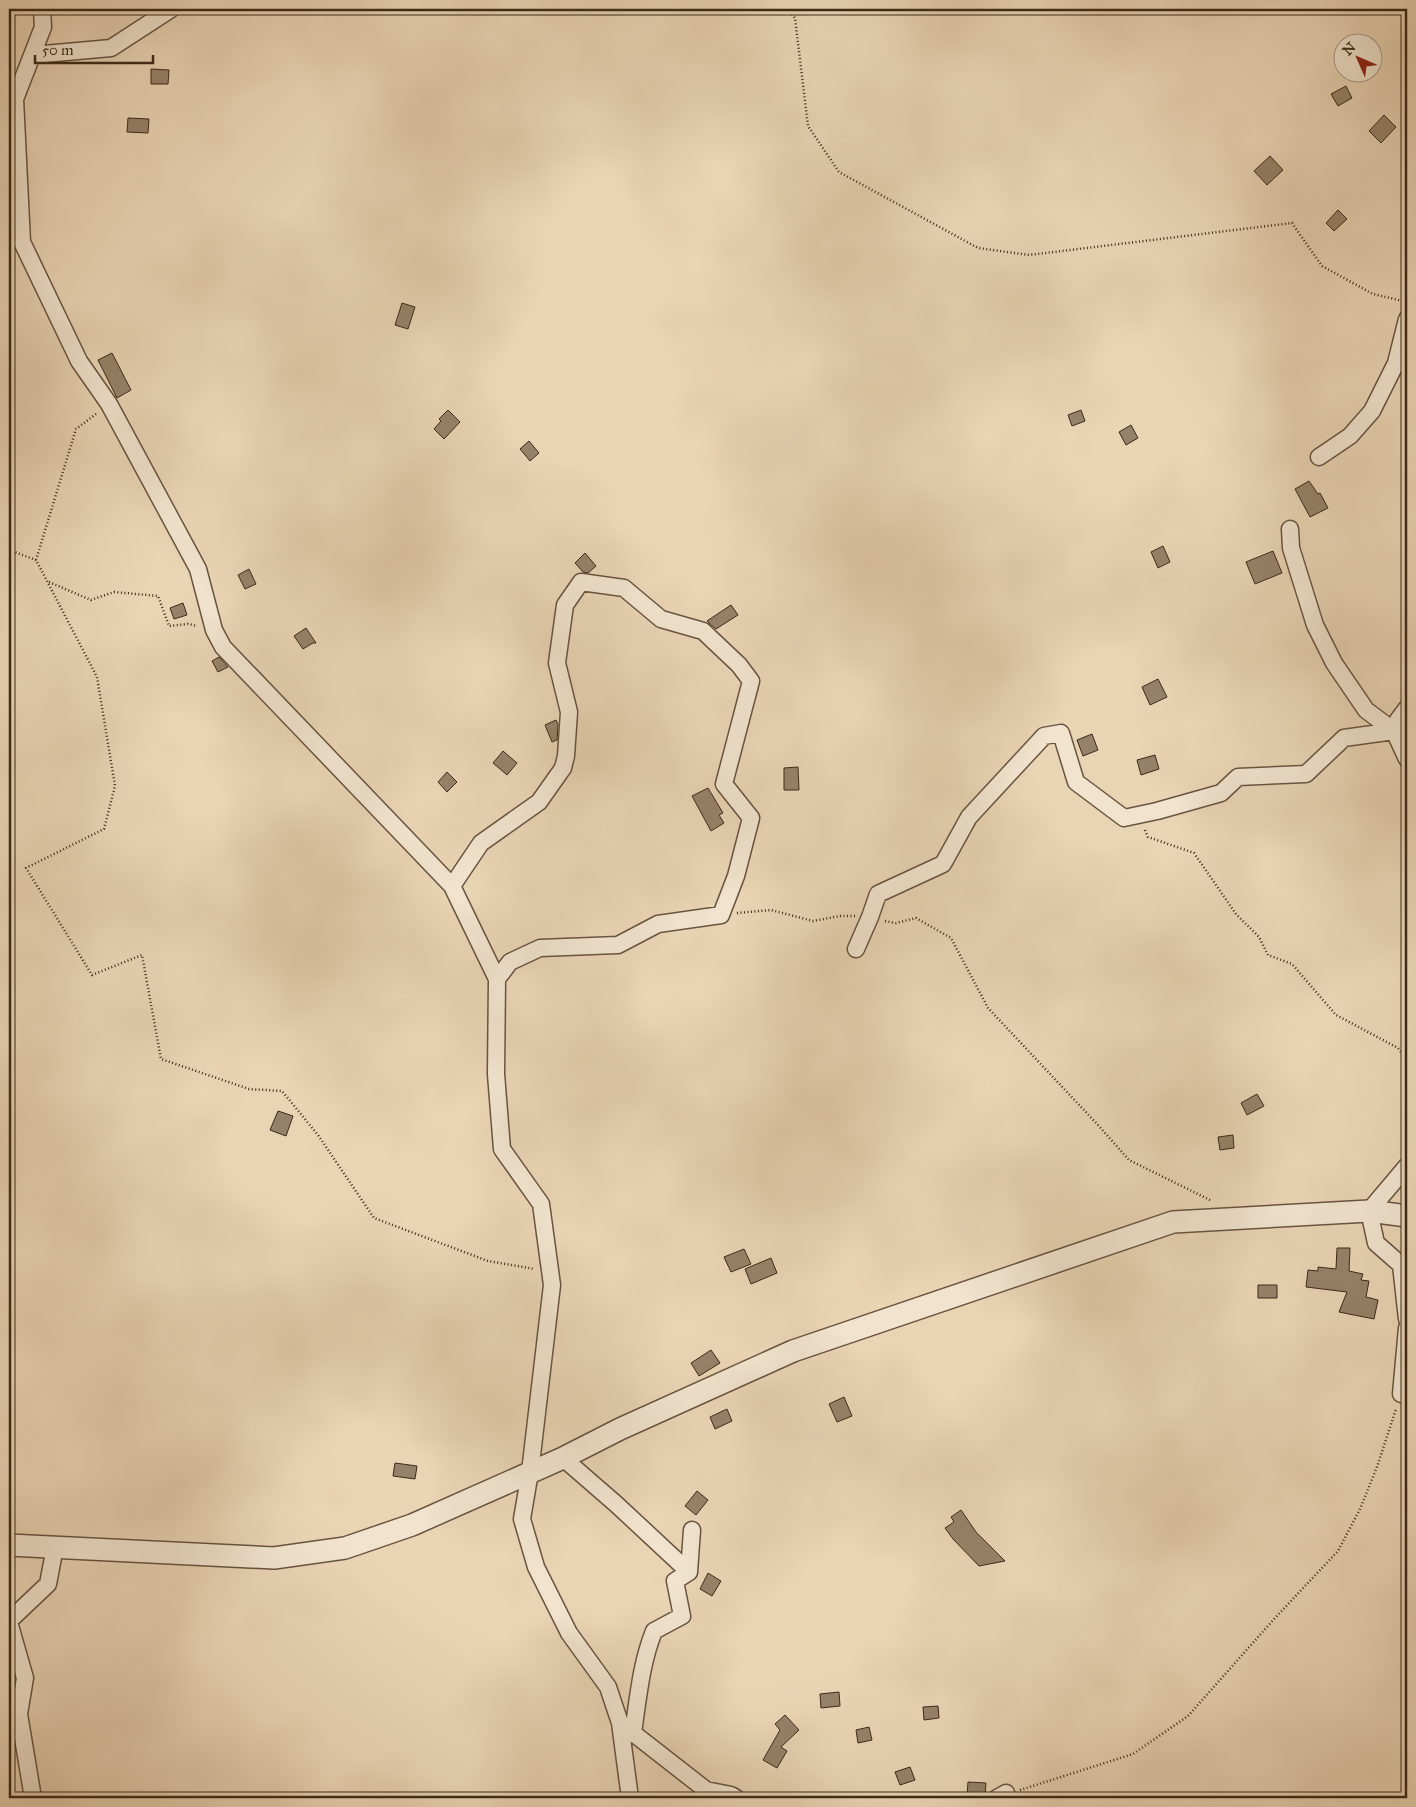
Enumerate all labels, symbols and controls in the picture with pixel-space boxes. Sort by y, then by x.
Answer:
scale bar [35,32,152,64]
north arrow [1334,32,1384,82]
text: N [1339,39,1359,59]
text: 50 m [42,41,74,59]

